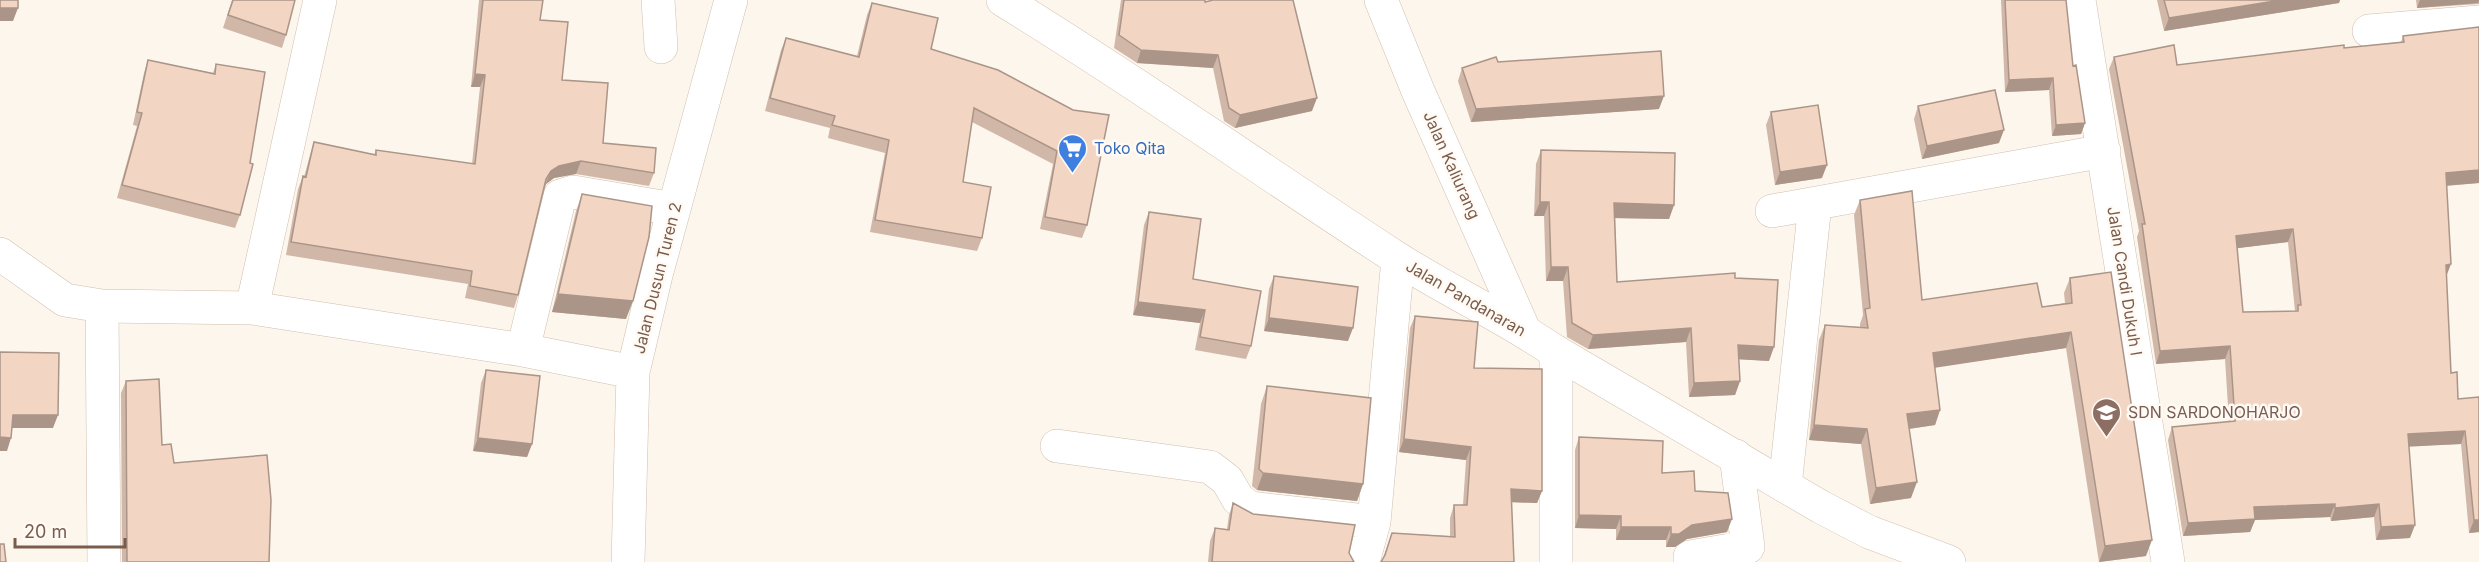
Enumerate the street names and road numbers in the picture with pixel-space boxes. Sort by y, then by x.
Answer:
street label: Jalan Kaliurang [1419,108,1485,222]
street label: Jalan Dusun Turen 2 [629,200,685,356]
street label: Jalan Candi Dukuh I [2103,205,2147,357]
street label: Jalan Pandanaran [1402,256,1530,340]

